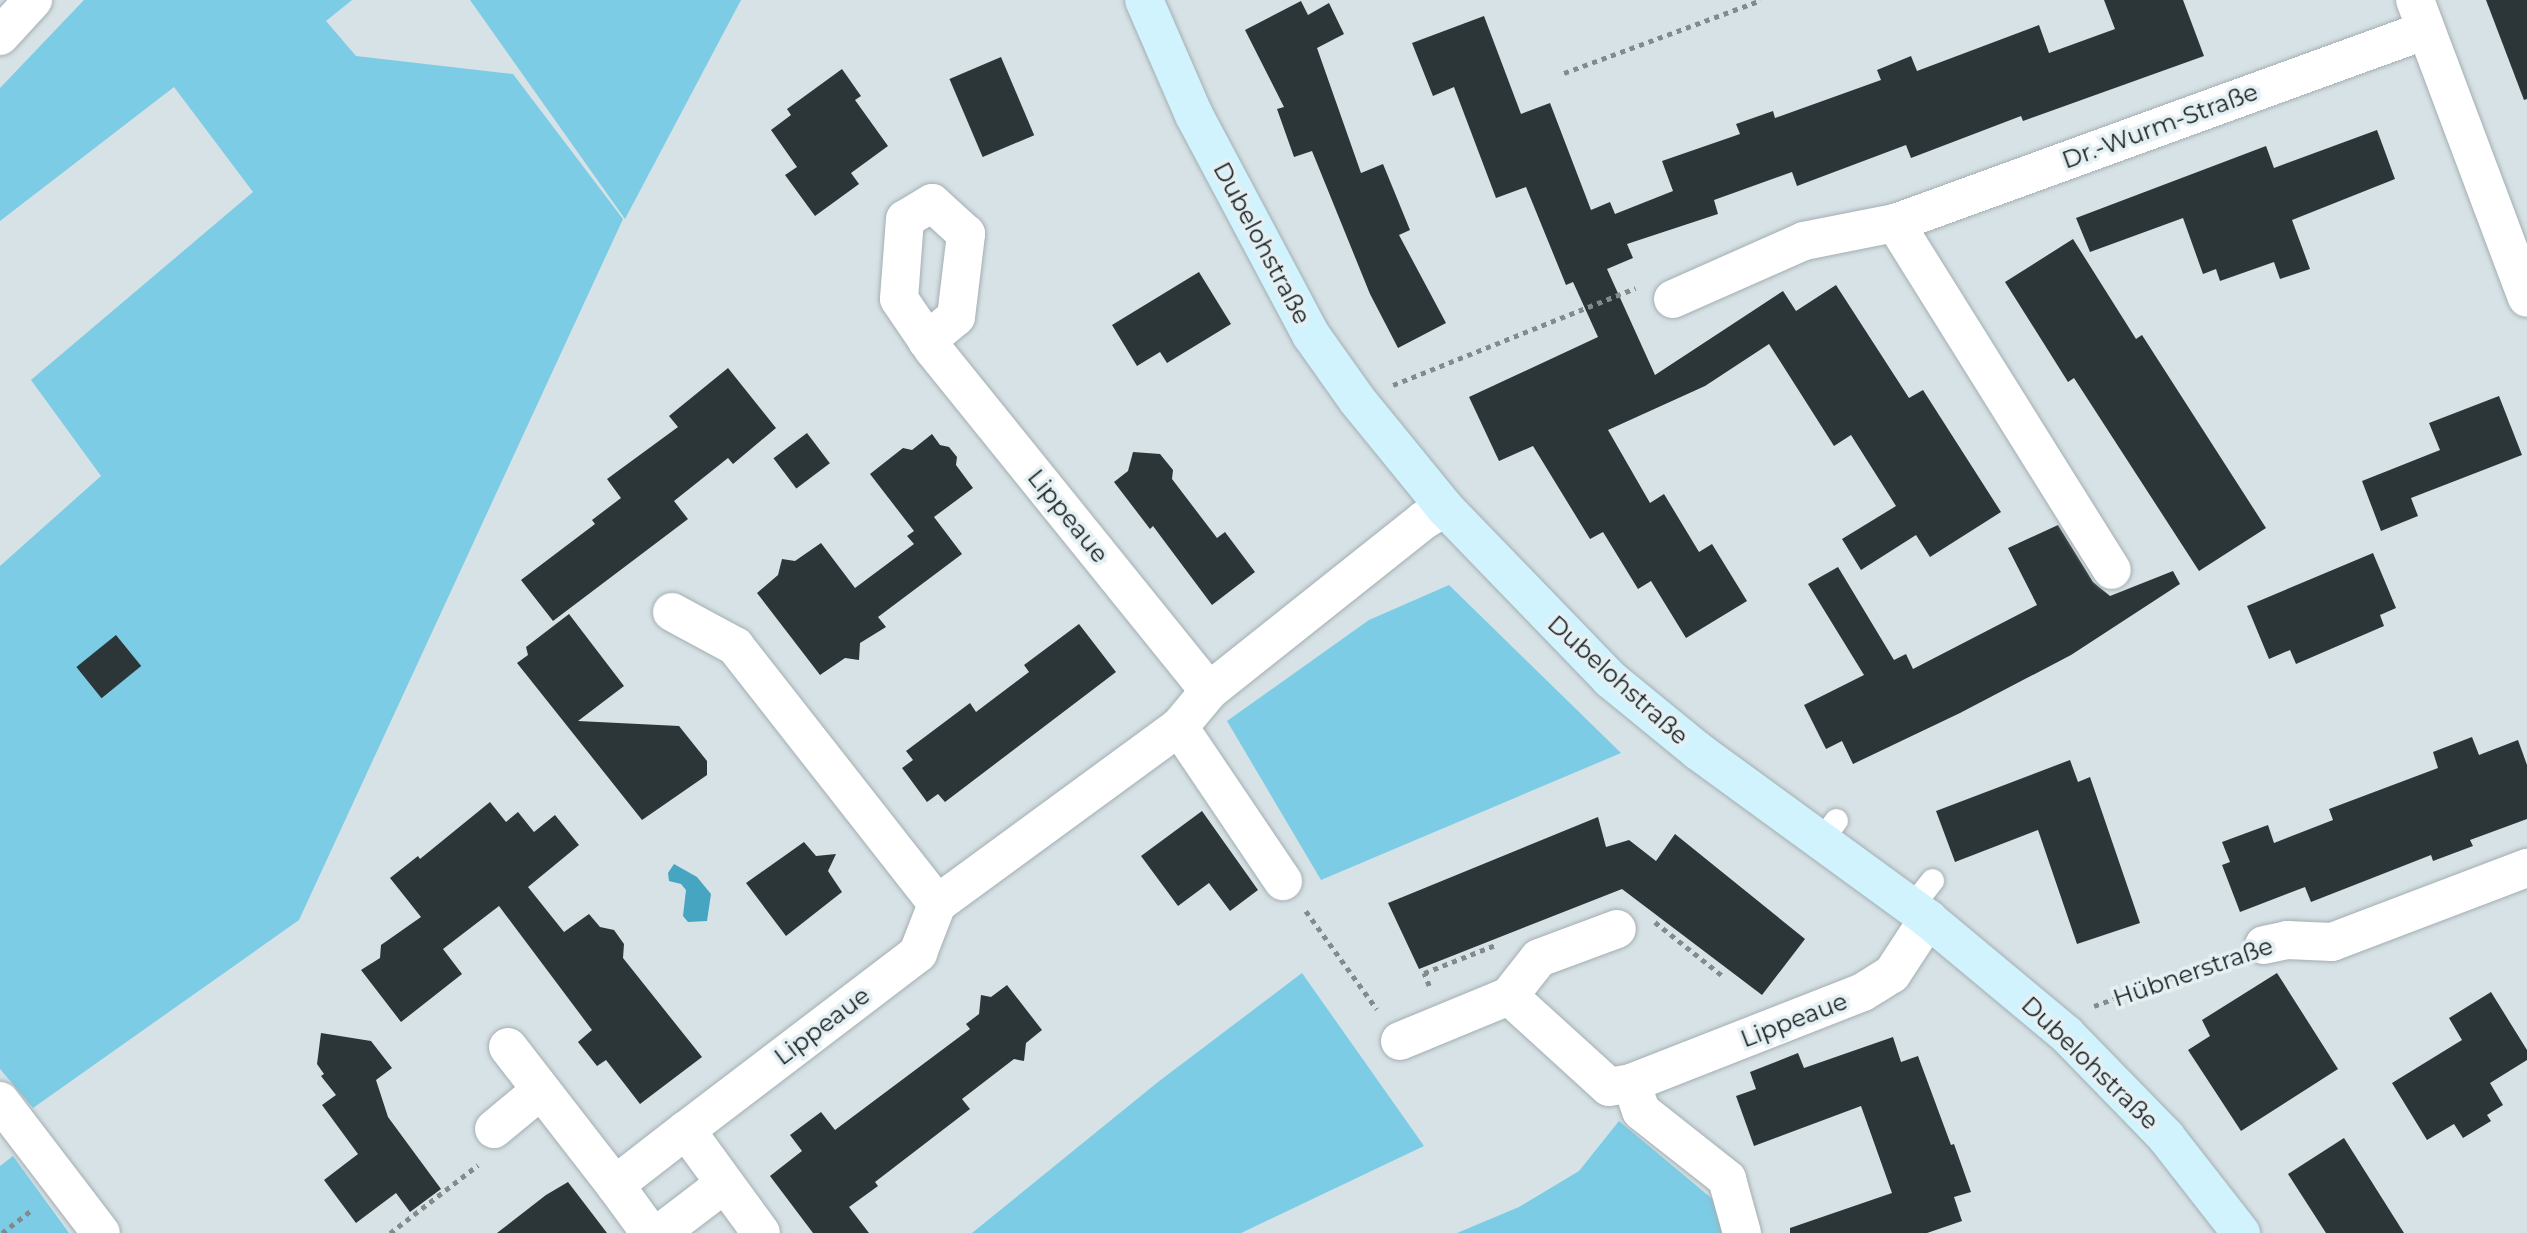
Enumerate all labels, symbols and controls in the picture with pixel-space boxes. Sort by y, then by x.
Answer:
street label: Dr.-Wurm-Straße [2058,77,2262,175]
street label: Dubelohstraße [1207,157,1317,329]
street label: Lippeaue [1022,463,1114,569]
street label: Dubelohstraße [1542,609,1694,751]
street label: Hübnerstraße [2109,931,2277,1013]
street label: Lippeaue [769,981,875,1071]
street label: Lippeaue [1737,986,1851,1054]
street label: Dubelohstraße [2016,990,2164,1136]

